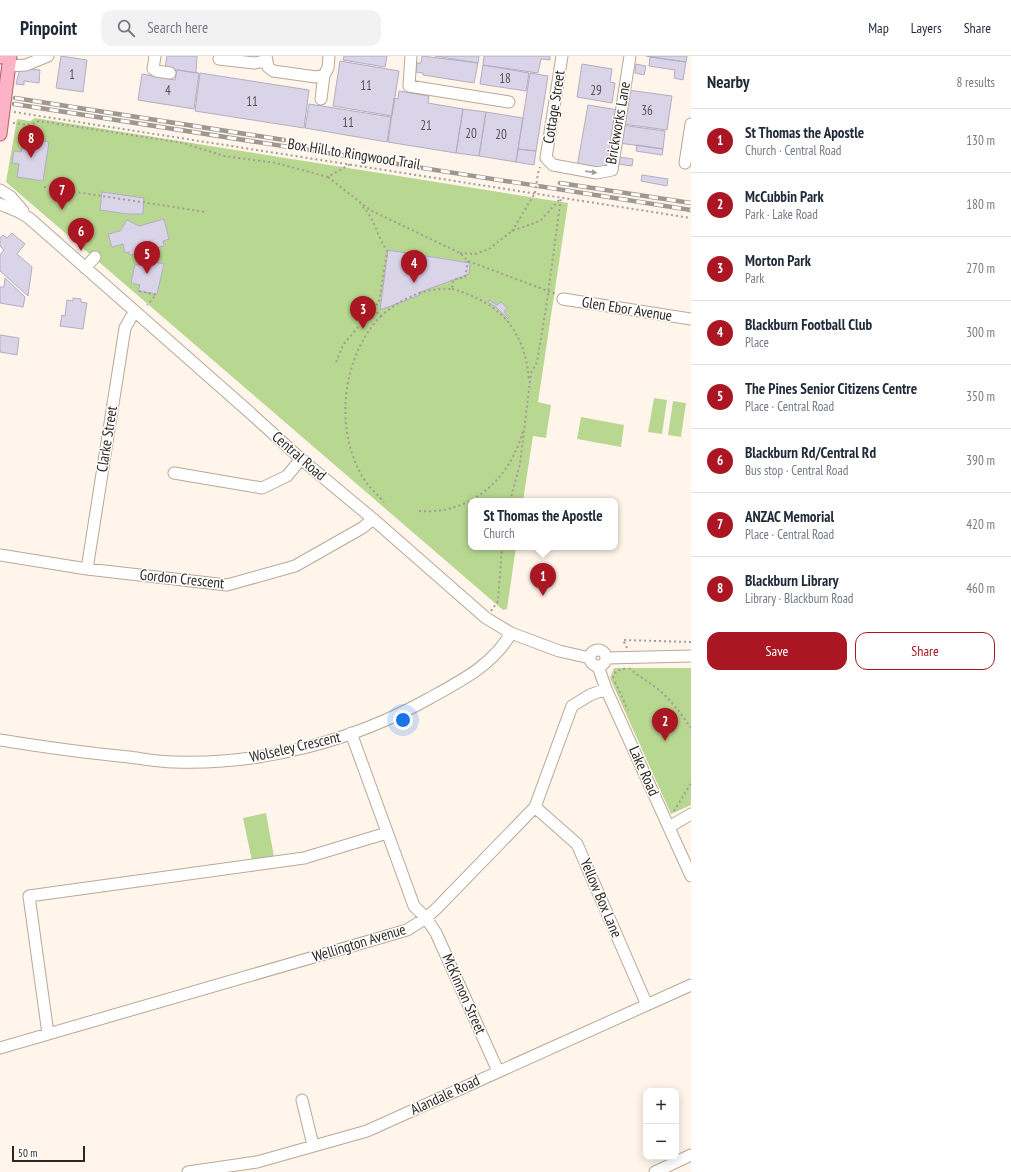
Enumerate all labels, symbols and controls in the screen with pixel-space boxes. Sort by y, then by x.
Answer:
search box [101,10,381,46]
text: Pinpoint [20,16,77,40]
icon: search [115,17,137,39]
text: Search here [147,18,208,37]
text: Map [868,19,889,37]
text: Layers [911,19,942,37]
text: Share [964,19,991,37]
house number: 1 [69,66,75,83]
street label: Cottage Street [538,69,569,145]
house number: 18 [499,70,511,87]
text: Nearby [707,71,750,93]
text: 8 results [956,74,995,91]
house number: 11 [360,77,372,94]
street label: Brickworks Lane [601,80,634,166]
house number: 4 [165,82,171,99]
house number: 29 [590,82,602,99]
house number: 11 [246,93,258,110]
house number: 36 [641,102,653,119]
house number: 11 [342,114,354,131]
house number: 21 [420,117,432,134]
text: St Thomas the Apostle [745,123,864,142]
pin: 8 [18,125,44,158]
house number: 20 [465,125,477,142]
house number: 20 [495,126,507,143]
text: 1 [717,132,723,149]
text: 130 m [966,132,995,149]
street label: Box Hill to Ringwood Trail [286,134,422,173]
text: Church · Central Road [745,142,841,159]
one-way arrow [585,169,597,175]
pin: 7 [49,177,75,210]
text: McCubbin Park [745,187,824,206]
text: 2 [717,196,723,213]
text: 180 m [966,196,995,213]
text: Park · Lake Road [745,206,818,223]
pin: 6 [68,218,94,251]
pin: 5 [134,241,160,274]
pin: 4 [401,250,427,283]
text: Morton Park [745,251,811,270]
text: 3 [717,260,723,277]
text: 270 m [966,260,995,277]
text: Park [745,270,764,287]
street label: Glen Ebor Avenue [581,292,674,325]
pin: 3 [350,296,376,329]
text: Blackburn Football Club [745,315,872,334]
text: 4 [717,324,723,341]
text: 300 m [966,324,995,341]
text: Place [745,334,769,351]
text: The Pines Senior Citizens Centre [745,379,917,398]
text: 5 [717,388,723,405]
text: 350 m [966,388,995,405]
text: Place · Central Road [745,398,834,415]
street label: Clarke Street [92,405,121,473]
street label: Central Road [268,427,330,484]
text: Blackburn Rd/Central Rd [745,443,876,462]
text: 6 [717,452,723,469]
text: 390 m [966,452,995,469]
text: Bus stop · Central Road [745,462,848,479]
popup [468,498,618,550]
text: St Thomas the Apostle [483,506,603,525]
text: ANZAC Memorial [745,507,834,526]
text: 7 [717,516,723,533]
text: 420 m [966,516,995,533]
text: Church [483,525,515,542]
text: Place · Central Road [745,526,834,543]
pin: 1 [530,563,556,596]
street label: Gordon Crescent [139,565,225,592]
text: Blackburn Library [745,571,839,590]
text: 8 [717,580,723,597]
text: 460 m [966,580,995,597]
text: Library · Blackburn Road [745,590,854,607]
button: Save [707,632,847,670]
button: Share [855,632,995,670]
pin: 2 [652,708,678,741]
your location [393,710,413,730]
street label: Wolseley Crescent [248,727,342,766]
street label: Lake Road [625,743,664,799]
street label: Yellow Box Lane [576,855,627,940]
street label: Wellington Avenue [310,919,408,966]
street label: McKinnon Street [438,951,491,1037]
street label: Alandale Road [407,1070,482,1119]
map controls [643,1088,679,1160]
button: + [643,1088,679,1124]
button: − [643,1124,679,1160]
scale bar [12,1144,85,1163]
text: 50 m [18,1146,37,1160]

